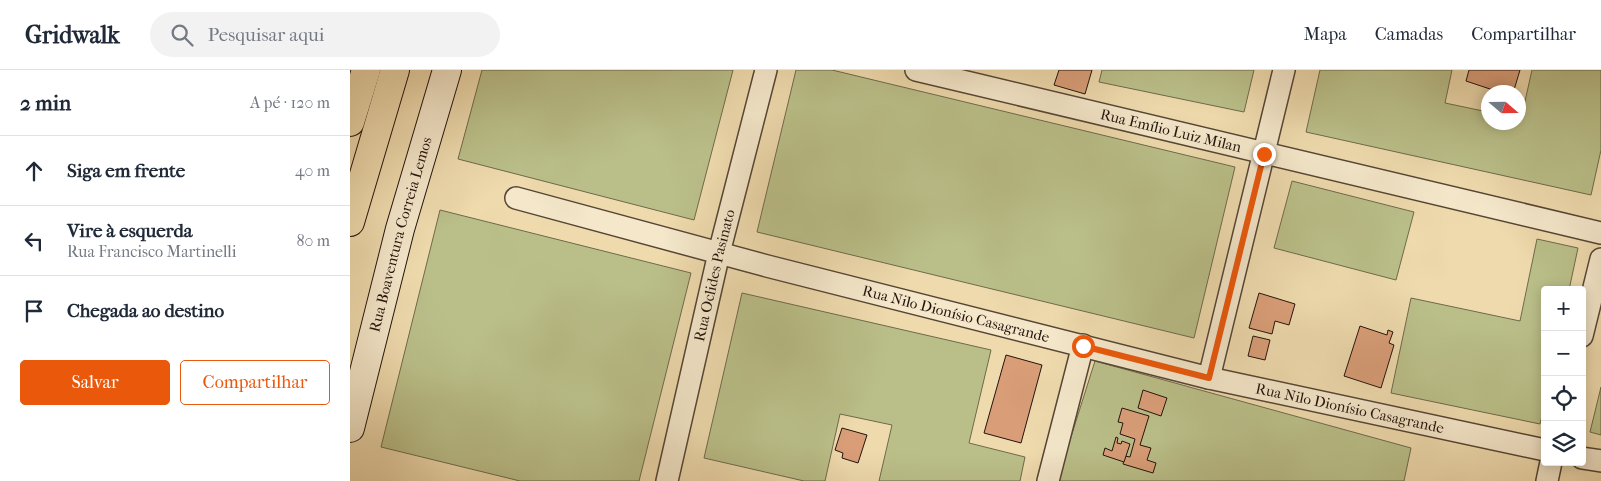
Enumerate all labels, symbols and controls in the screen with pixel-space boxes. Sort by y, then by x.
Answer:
search box [150,12,500,57]
text: Gridwalk [25,21,120,49]
icon: search [168,21,196,49]
text: Pesquisar aqui [208,24,324,46]
text: Mapa [1304,24,1347,45]
text: Camadas [1375,24,1443,45]
text: Compartilhar [1471,24,1576,45]
north arrow [1481,85,1526,130]
text: 2 min [20,91,71,115]
text: A pé · 120 m [250,93,330,112]
street label: Rua Emílio Luiz Milan [1099,105,1244,156]
street label: Rua Boaventura Correia Lemos [365,134,436,334]
route end [1253,143,1276,166]
icon: ahead [20,157,48,185]
text: Siga em frente [67,160,185,182]
text: 40 m [295,161,330,180]
street label: Rua Oclides Pasinato [690,207,739,343]
text: Vire à esquerda [67,220,193,242]
icon: left [20,227,48,255]
text: 80 m [296,231,330,250]
text: Rua Francisco Martinelli [67,242,237,261]
street label: Rua Nilo Dionísio Casagrande [861,282,1052,346]
map controls [1541,286,1586,466]
button: + [1541,286,1586,331]
icon: arrive [20,297,48,325]
text: Chegada ao destino [67,300,224,322]
button: − [1541,331,1586,376]
route start [1072,335,1095,358]
button: Salvar [20,360,170,405]
button: Compartilhar [180,360,330,405]
button: locate [1541,376,1586,421]
street label: Rua Nilo Dionísio Casagrande [1254,379,1446,437]
button: layers [1541,421,1586,466]

